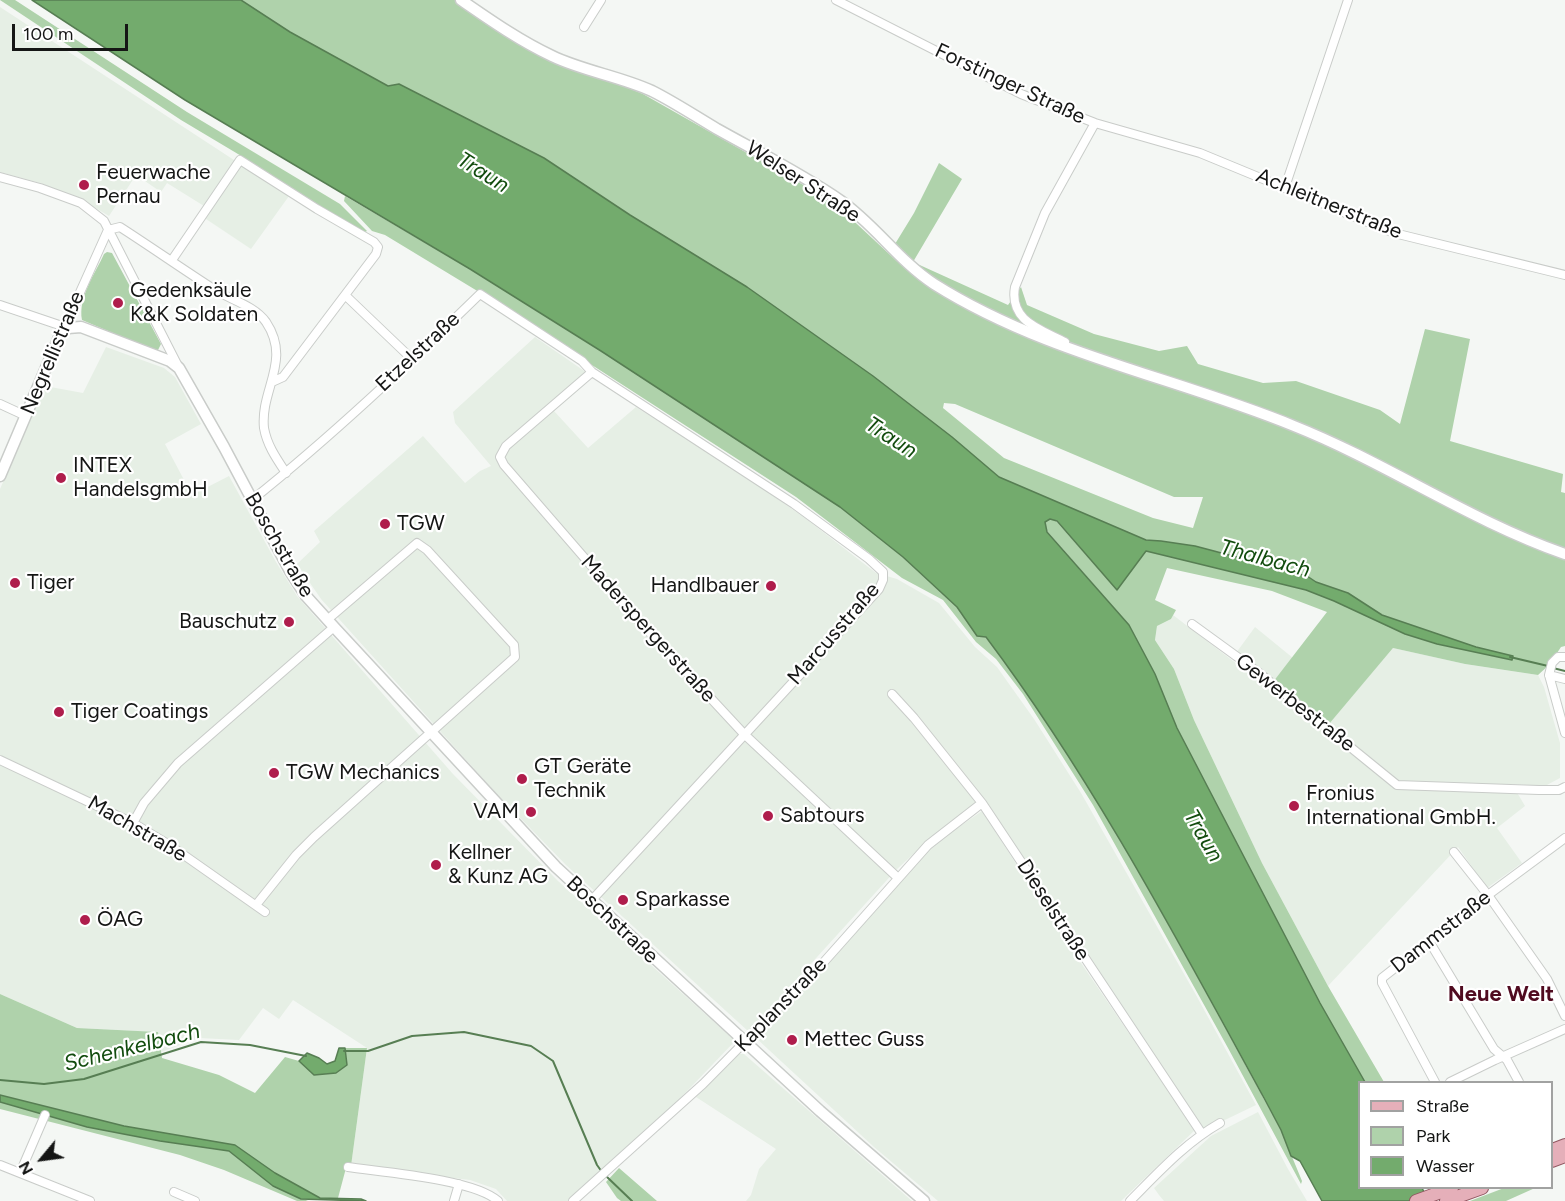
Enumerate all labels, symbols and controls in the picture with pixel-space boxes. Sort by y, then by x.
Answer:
scale bar [15,12,130,50]
text: 100 m [23,23,73,45]
street label: Forstinger Straße [931,38,1089,130]
street label: Welser Straße [741,136,865,228]
water label: Traun [452,147,514,199]
place label: Feuerwache Pernau [96,160,211,210]
street label: Achleitnerstraße [1252,163,1406,245]
marker: Feuerwache Pernau [77,178,91,192]
place label: Gedenksäule K&K Soldaten [130,278,258,328]
street label: Negrellistraße [16,288,90,418]
marker: Gedenksäule K&K Soldaten [111,296,125,310]
street label: Etzelstraße [371,307,465,397]
water label: Traun [860,412,922,464]
place label: INTEX HandelsgmbH [73,453,208,503]
marker: INTEX HandelsgmbH [54,471,68,485]
street label: Boschstraße [239,488,319,602]
place label: TGW [397,511,445,537]
marker: TGW [378,517,392,531]
water label: Thalbach [1217,534,1313,584]
street label: Maderspergerstraße [575,550,721,708]
place label: Tiger [27,570,74,596]
place label: Handlbauer [651,573,759,599]
marker: Tiger [8,576,22,590]
street label: Marcusstraße [783,578,885,690]
marker: Handlbauer [764,579,778,593]
place label: Bauschutz [179,609,277,635]
marker: Bauschutz [282,615,296,629]
street label: Gewerbestraße [1230,649,1360,757]
place label: Tiger Coatings [71,699,208,725]
marker: Tiger Coatings [52,705,66,719]
place label: GT Geräte Technik [534,754,631,804]
place label: TGW Mechanics [286,760,440,786]
marker: TGW Mechanics [267,766,281,780]
marker: GT Geräte Technik [515,772,529,786]
place label: Fronius International GmbH. [1306,781,1496,831]
street label: Machstraße [83,790,191,868]
place label: VAM [473,799,519,825]
marker: Fronius International GmbH. [1287,799,1301,813]
place label: Sabtours [780,803,865,829]
marker: VAM [524,805,538,819]
water label: Traun [1178,805,1228,867]
marker: Sabtours [761,809,775,823]
place label: Kellner & Kunz AG [448,840,548,890]
street label: Dieselstraße [1011,855,1095,965]
marker: Kellner & Kunz AG [429,858,443,872]
street label: Boschstraße [561,871,663,969]
street label: Dammstraße [1386,885,1496,979]
place label: Sparkasse [635,887,730,913]
marker: Sparkasse [616,893,630,907]
place label: ÖAG [97,907,143,933]
marker: ÖAG [78,913,92,927]
street label: Kaplanstraße [730,952,832,1058]
district label: Neue Welt [1448,982,1554,1008]
water label: Schenkelbach [61,1018,203,1078]
place label: Mettec Guss [804,1027,924,1053]
marker: Mettec Guss [785,1033,799,1047]
legend [1358,1081,1553,1189]
text: Straße [1416,1095,1469,1117]
text: Park [1416,1125,1450,1147]
north arrow [12,1129,72,1189]
text: Wasser [1416,1155,1474,1177]
text: N [15,1158,37,1178]

